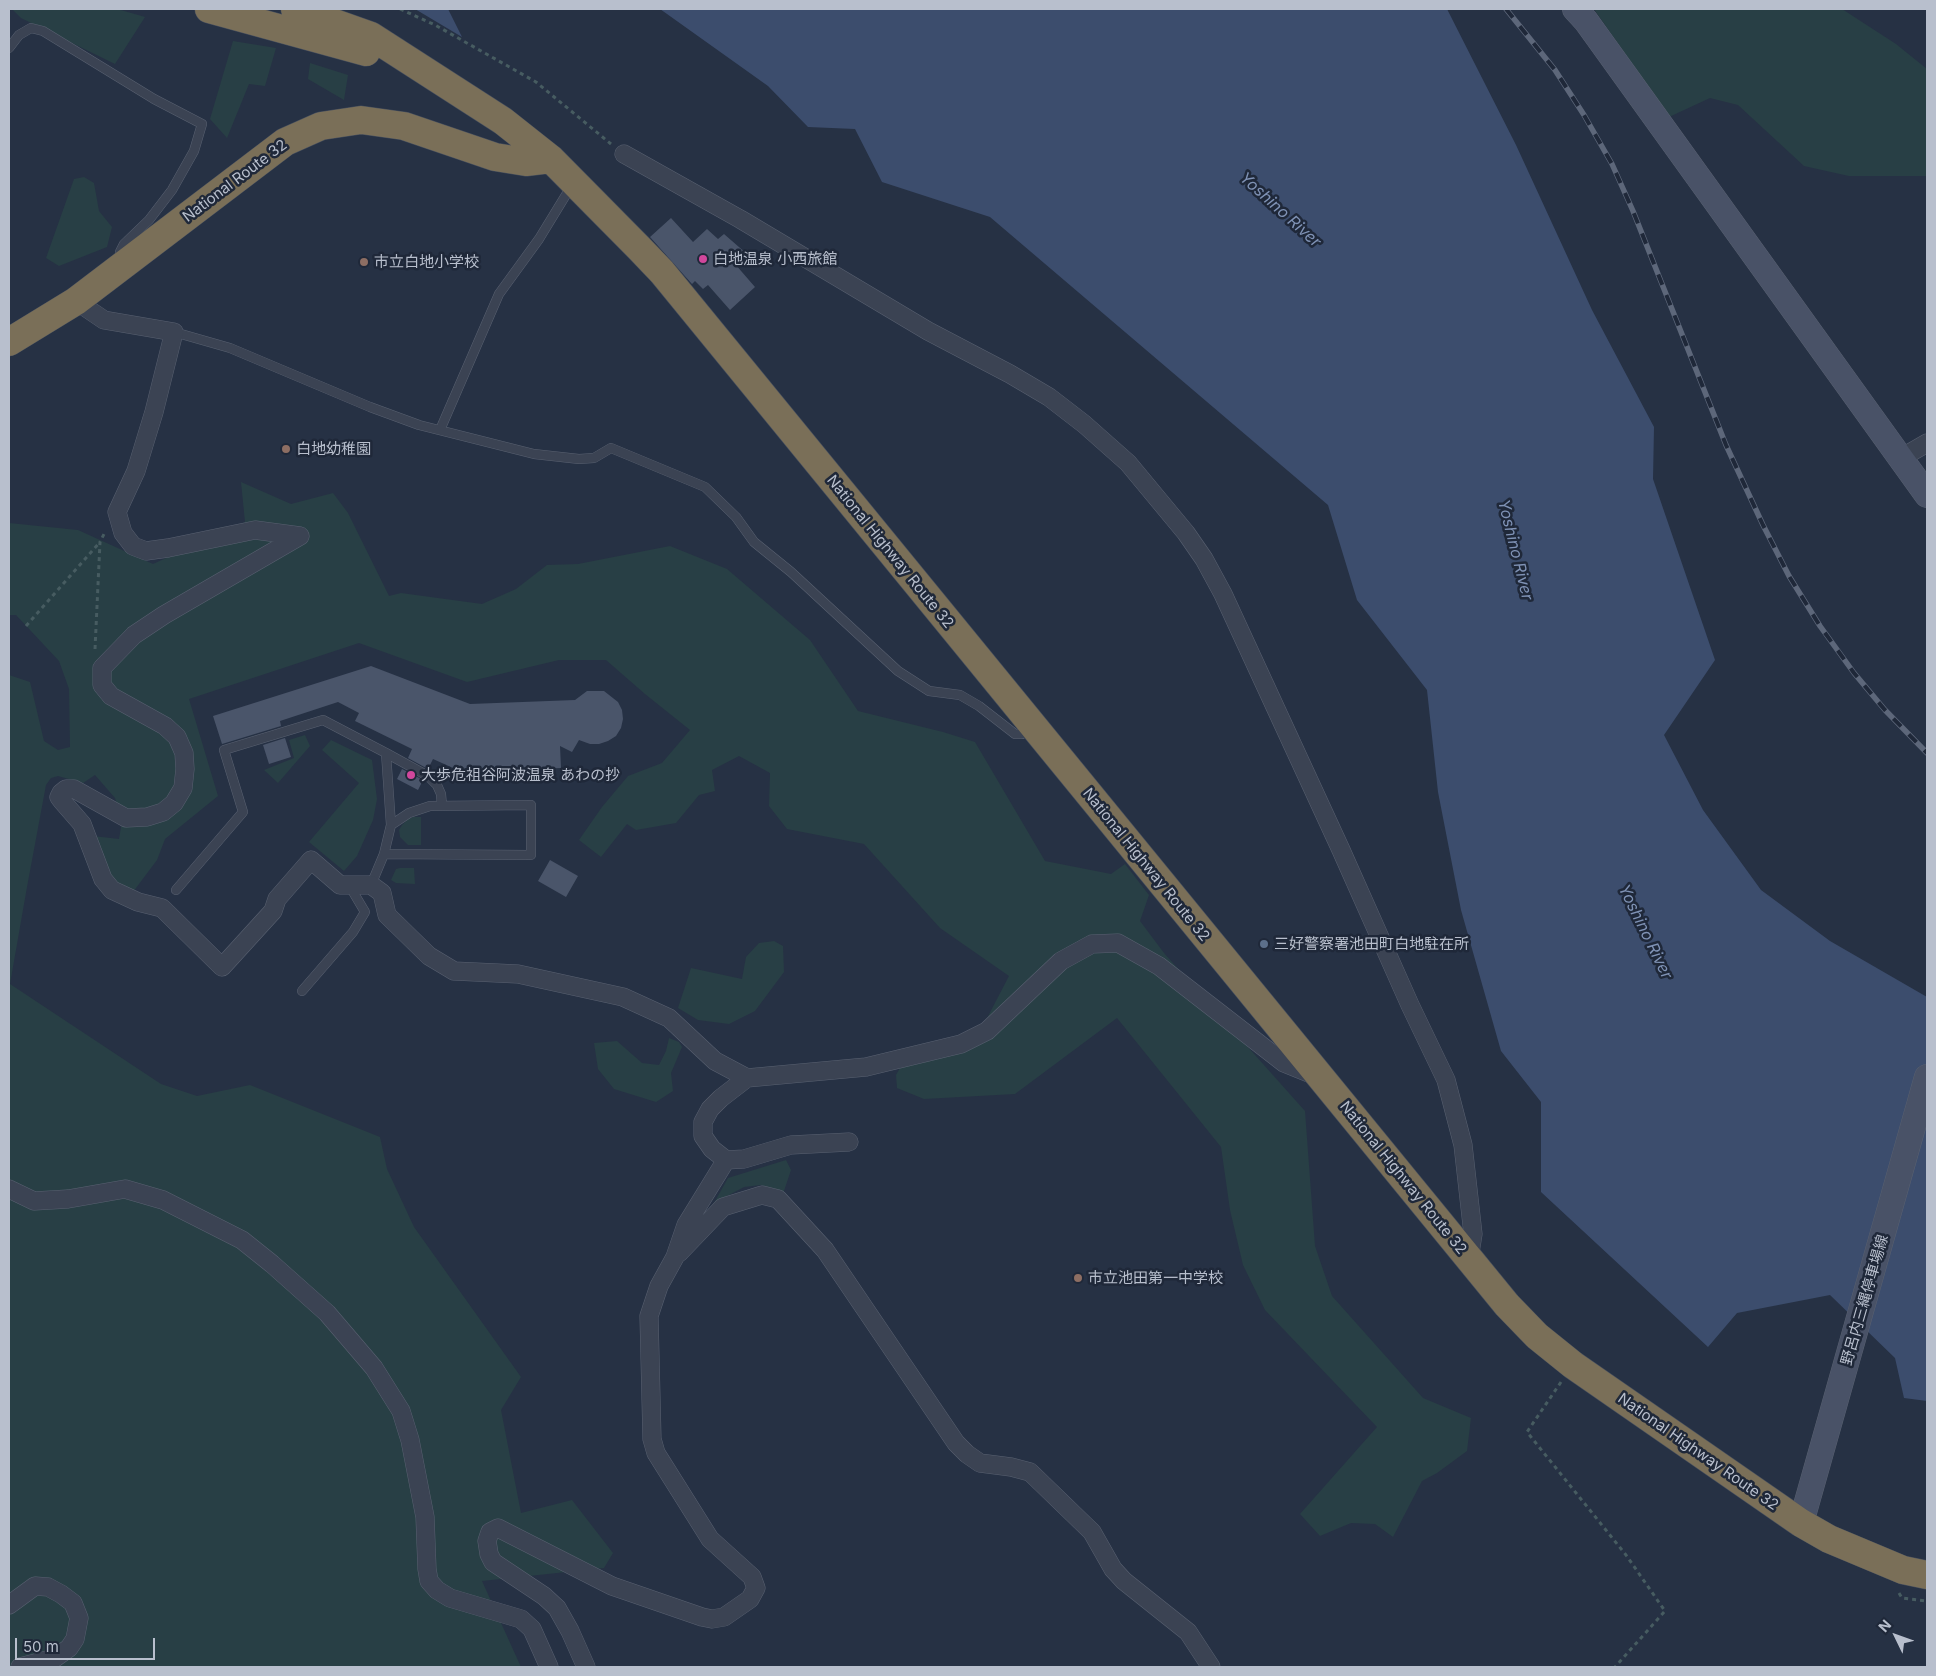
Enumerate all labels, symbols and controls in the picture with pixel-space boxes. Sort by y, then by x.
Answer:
street label: National Route 32 [179,136,291,226]
water label: Yoshino River [1235,169,1325,251]
place label: 白地温泉 小西旅館 [713,250,837,268]
place label: 市立白地小学校 [374,253,479,271]
marker: 白地温泉 小西旅館 [697,253,709,265]
marker: 市立白地小学校 [358,256,370,268]
place label: 白地幼稚園 [296,440,371,458]
marker: 白地幼稚園 [280,443,292,455]
street label: National Highway Route 32 [823,472,957,632]
water label: Yoshino River [1493,498,1537,602]
place label: 大歩危祖谷阿波温泉 あわの抄 [421,766,620,784]
marker: 大歩危祖谷阿波温泉 あわの抄 [405,769,417,781]
street label: National Highway Route 32 [1079,785,1213,945]
water label: Yoshino River [1614,882,1676,982]
place label: 三好警察署池田町白地駐在所 [1274,935,1469,953]
marker: 三好警察署池田町白地駐在所 [1258,938,1270,950]
street label: National Highway Route 32 [1336,1098,1470,1258]
street label: 野呂内三縄停車場線 [1838,1233,1892,1367]
place label: 市立池田第一中学校 [1088,1269,1223,1287]
marker: 市立池田第一中学校 [1072,1272,1084,1284]
street label: National Highway Route 32 [1614,1390,1782,1514]
north arrow [1871,1611,1921,1661]
text: N [1875,1616,1894,1635]
scale bar [18,1628,158,1660]
text: 50 m [23,1637,59,1656]

